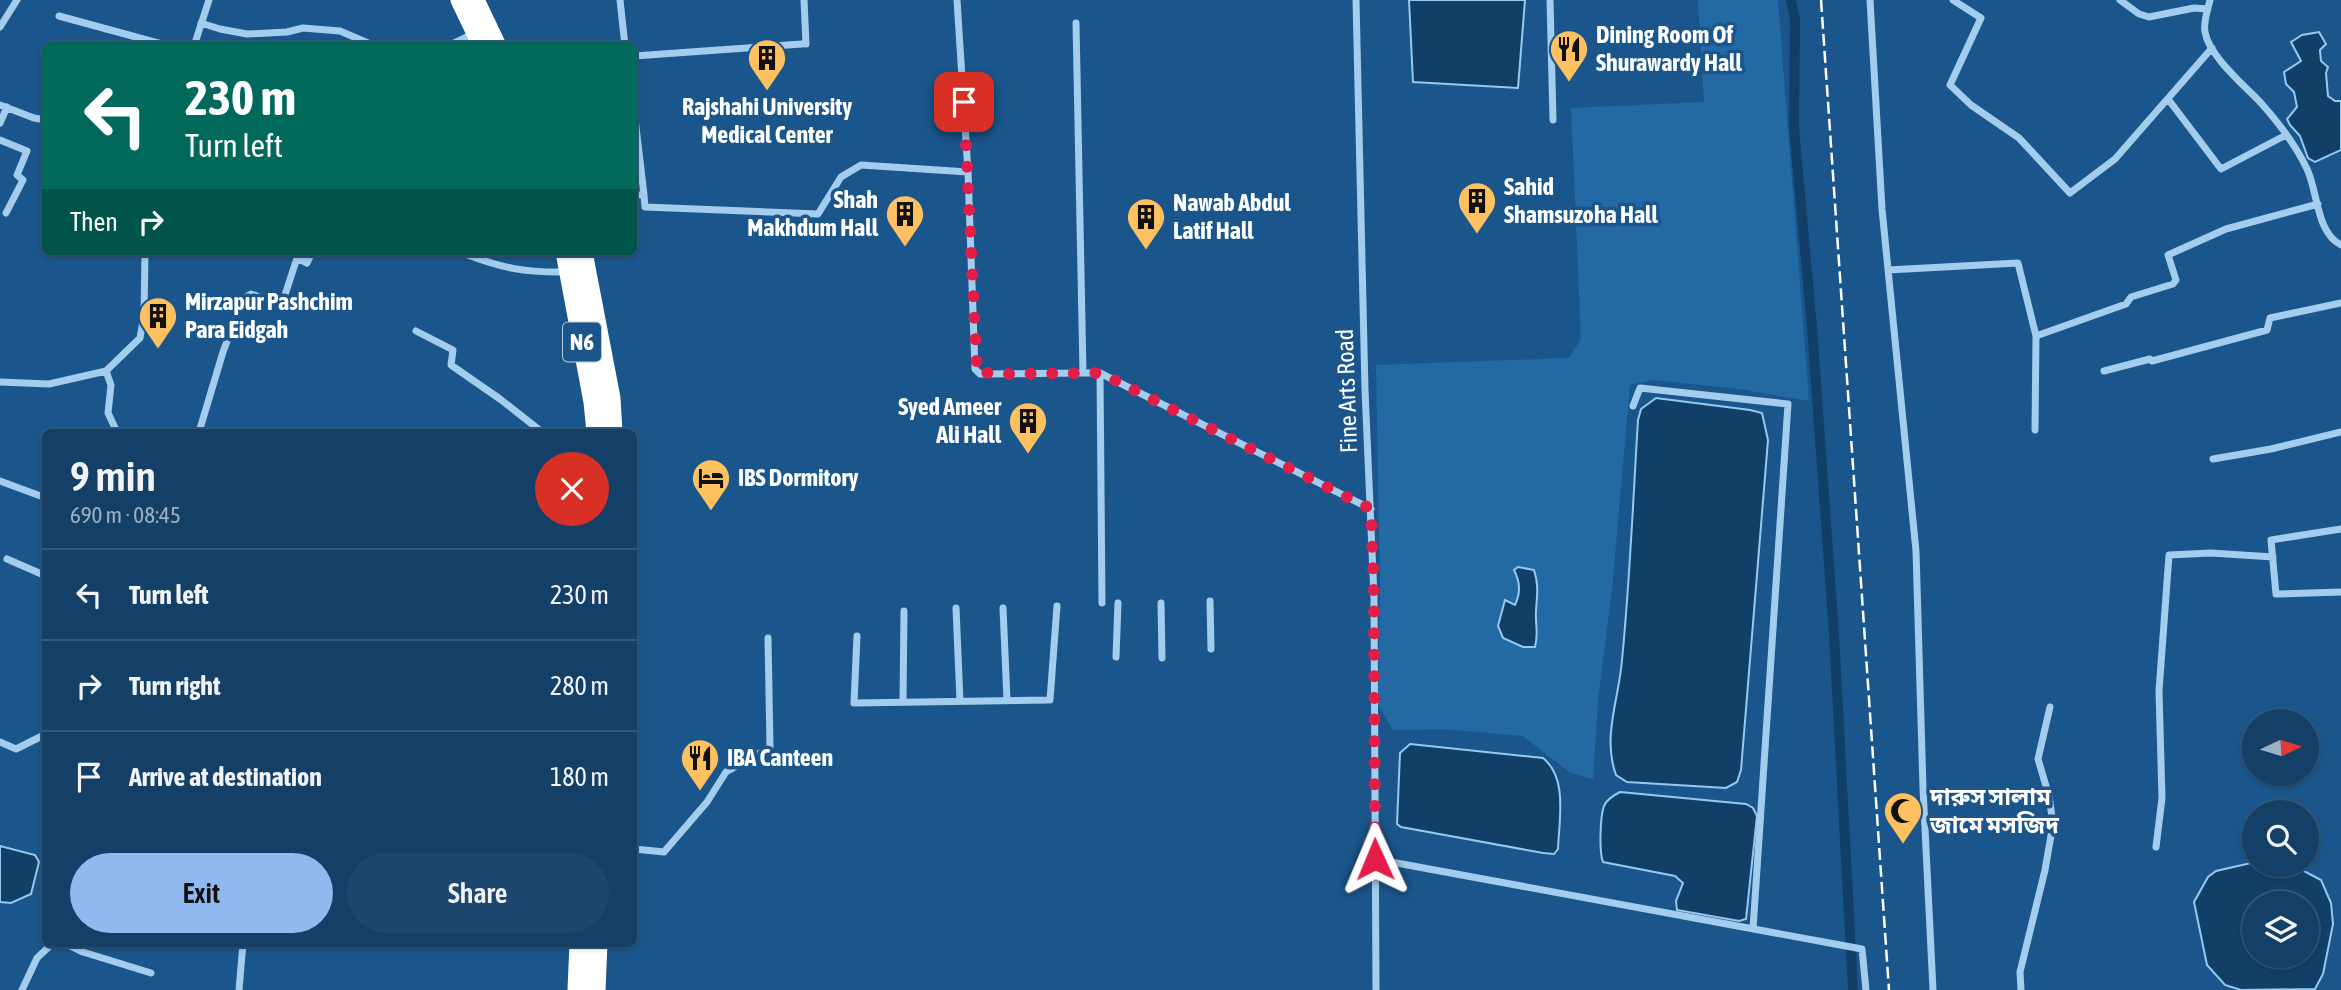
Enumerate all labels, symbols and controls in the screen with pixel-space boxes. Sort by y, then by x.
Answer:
place label: Dining Room Of Shurawardy Hall [1596,21,1742,76]
restaurant icon: Dining Room Of Shurawardy Hall [1548,28,1590,83]
building icon: Rajshahi University Medical Center [746,37,788,92]
text: 230 m [185,69,296,125]
icon: left [70,70,161,161]
pin [934,72,994,132]
icon: arrive [945,83,983,121]
place label: Rajshahi University Medical Center [682,93,852,148]
text: Turn left [185,127,283,164]
place label: Sahid Shamsuzoha Hall [1504,173,1658,228]
building icon: Sahid Shamsuzoha Hall [1456,180,1498,235]
place label: Shah Makhdum Hall [747,186,879,241]
place label: Nawab Abdul Latif Hall [1173,189,1291,244]
building icon: Shah Makhdum Hall [884,193,926,248]
building icon: Nawab Abdul Latif Hall [1125,196,1167,251]
icon: right [132,203,170,241]
text: Then [70,207,118,237]
place label: Mirzapur Pashchim Para Eidgah [185,288,353,343]
building icon: Mirzapur Pashchim Para Eidgah [137,295,179,350]
road number: N6 [563,322,601,362]
street label: Fine Arts Road [1331,329,1362,454]
place label: Syed Ameer Ali Hall [898,393,1002,448]
building icon: Syed Ameer Ali Hall [1007,400,1049,455]
text: 9 min [70,452,156,500]
button: close [535,452,609,526]
hotel icon: IBS Dormitory [690,457,732,512]
place label: IBS Dormitory [738,464,858,491]
text: 690 m · 08:45 [70,502,181,528]
icon: left [70,576,108,614]
text: Turn left [129,580,209,610]
text: 230 m [550,580,609,610]
icon: right [70,667,108,705]
text: Turn right [129,671,220,701]
text: 280 m [550,671,609,701]
north arrow [2242,709,2319,786]
map controls [2242,709,2319,968]
restaurant icon: IBA Canteen [679,737,721,792]
place label: IBA Canteen [727,744,833,771]
icon: arrive [70,758,108,796]
text: Arrive at destination [129,762,322,792]
text: 180 m [550,762,609,792]
place label: দারুস সালাম জামে মসজিদ [1929,783,2059,838]
mosque icon: দারুস সালাম জামে মসজিদ [1882,790,1924,845]
button: search [2242,800,2319,877]
position arrow [1338,822,1412,896]
button: Exit [70,853,333,933]
button: Share [347,853,609,933]
button: layers [2242,891,2319,968]

